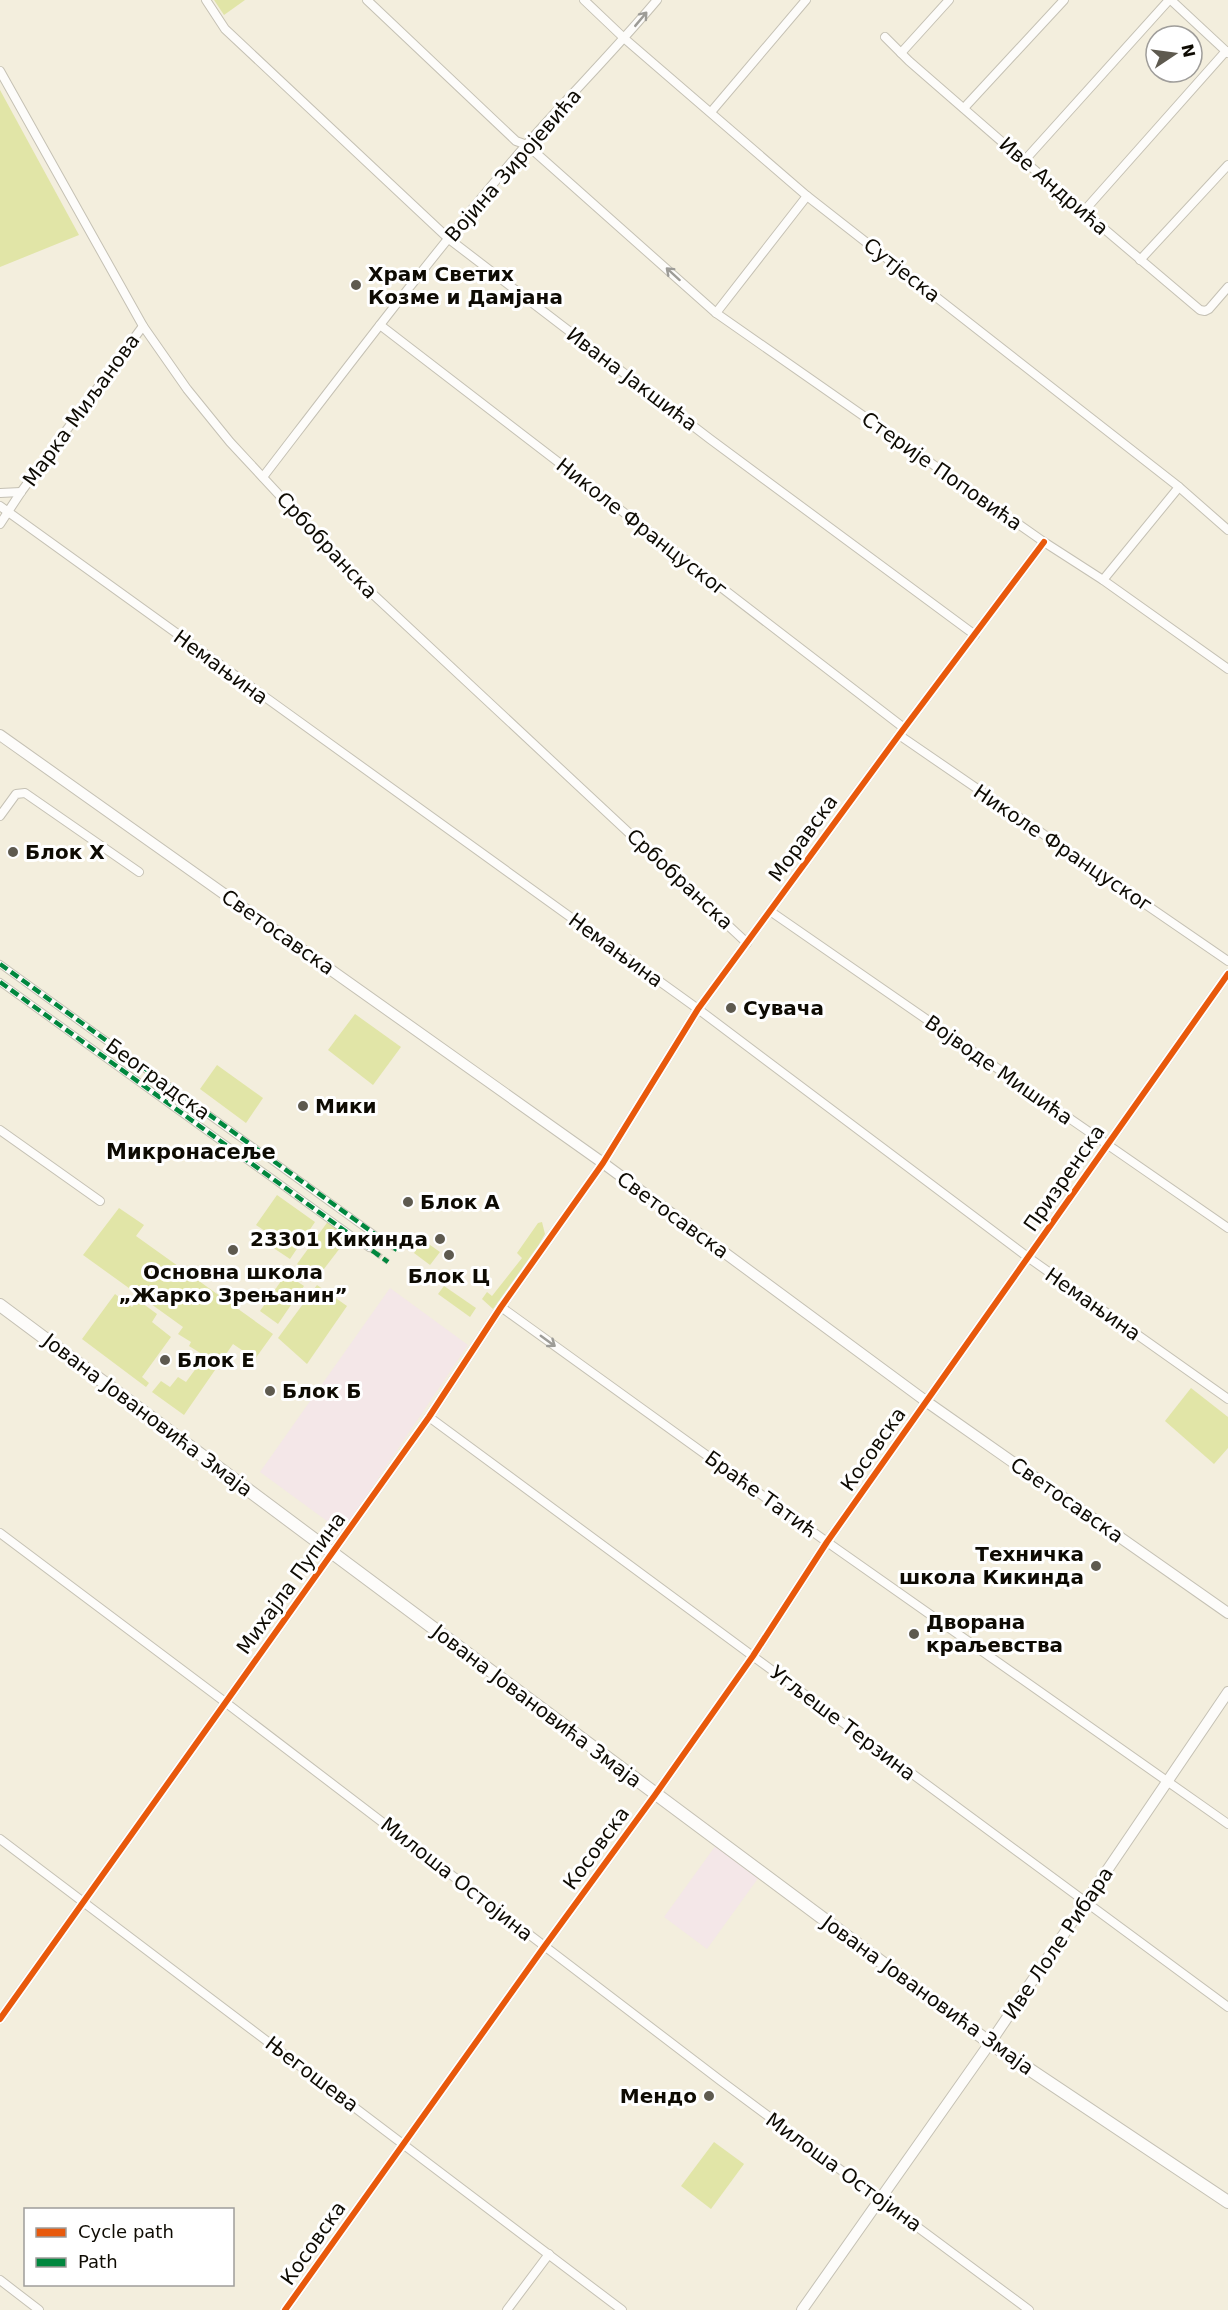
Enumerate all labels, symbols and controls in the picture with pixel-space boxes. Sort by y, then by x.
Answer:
one-way arrow [634,12,648,27]
north arrow [1144,24,1204,84]
text: N [1177,42,1199,59]
street label: Војина Зиројевића [440,84,586,246]
street label: Иве Андрића [994,132,1114,240]
street label: Сутјеска [859,233,945,307]
place label: Храм Светих Козме и Дамјана [368,262,563,309]
one-way arrow [665,267,680,281]
marker: Храм Светих Козме и Дамјана [349,278,363,292]
street label: Ивана Јакшића [562,322,702,436]
street label: Марка Миљанова [18,329,144,491]
street label: Стерије Поповића [857,407,1027,535]
street label: Николе Француског [552,453,732,601]
street label: Србобранска [272,487,382,603]
street label: Немањина [169,625,273,709]
street label: Николе Француског [969,779,1157,917]
street label: Моравска [763,790,843,886]
street label: Србобранска [622,824,738,934]
place label: Блок Х [25,840,105,864]
marker: Блок Х [6,845,20,859]
street label: Светосавска [217,884,339,980]
street label: Немањина [564,908,668,992]
place label: Сувача [743,996,824,1020]
marker: Сувача [724,1001,738,1015]
street label: Војводе Мишића [920,1010,1078,1130]
street label: Београдска [101,1033,215,1125]
place label: Мики [315,1094,377,1118]
marker: Мики [296,1099,310,1113]
street label: Призренска [1018,1120,1110,1236]
district label: Микронасеље [106,1140,276,1164]
street label: Светосавска [612,1166,734,1264]
place label: Блок А [420,1190,500,1214]
marker: Блок А [401,1195,415,1209]
place label: 23301 Кикинда [250,1227,428,1251]
marker: 23301 Кикинда [433,1232,447,1246]
marker: Основна школа „Жарко Зрењанин” [226,1243,240,1257]
marker: Блок Ц [442,1248,456,1262]
place label: Основна школа „Жарко Зрењанин” [118,1260,348,1307]
street label: Немањина [1041,1262,1145,1346]
place label: Блок Ц [408,1264,490,1288]
street label: Јована Јовановића Змаја [37,1327,257,1502]
one-way arrow [540,1335,556,1347]
place label: Блок Е [177,1348,255,1372]
marker: Блок Е [158,1353,172,1367]
place label: Блок Б [282,1379,361,1403]
marker: Блок Б [263,1384,277,1398]
street label: Косовска [835,1402,911,1496]
street label: Браће Татић [700,1445,822,1543]
street label: Светосавска [1006,1452,1128,1548]
street label: Михајла Пупина [231,1507,351,1659]
place label: Техничка школа Кикинда [899,1542,1084,1589]
marker: Техничка школа Кикинда [1089,1559,1103,1573]
place label: Дворана краљевства [926,1610,1063,1657]
street label: Јована Јовановића Змаја [426,1618,646,1793]
marker: Дворана краљевства [907,1627,921,1641]
street label: Угљеше Терзина [765,1660,921,1786]
street label: Косовска [558,1802,634,1894]
street label: Милоша Остојина [376,1812,538,1946]
street label: Иве Лоле Рибара [998,1862,1118,2024]
street label: Јована Јовановића Змаја [816,1909,1039,2080]
street label: Његошева [261,2031,363,2117]
place label: Мендо [620,2084,697,2108]
marker: Мендо [702,2089,716,2103]
street label: Милоша Остојина [761,2107,927,2237]
street label: Косовска [275,2196,351,2290]
legend [24,2208,234,2286]
text: Cycle path [78,2221,174,2242]
text: Path [78,2251,118,2272]

